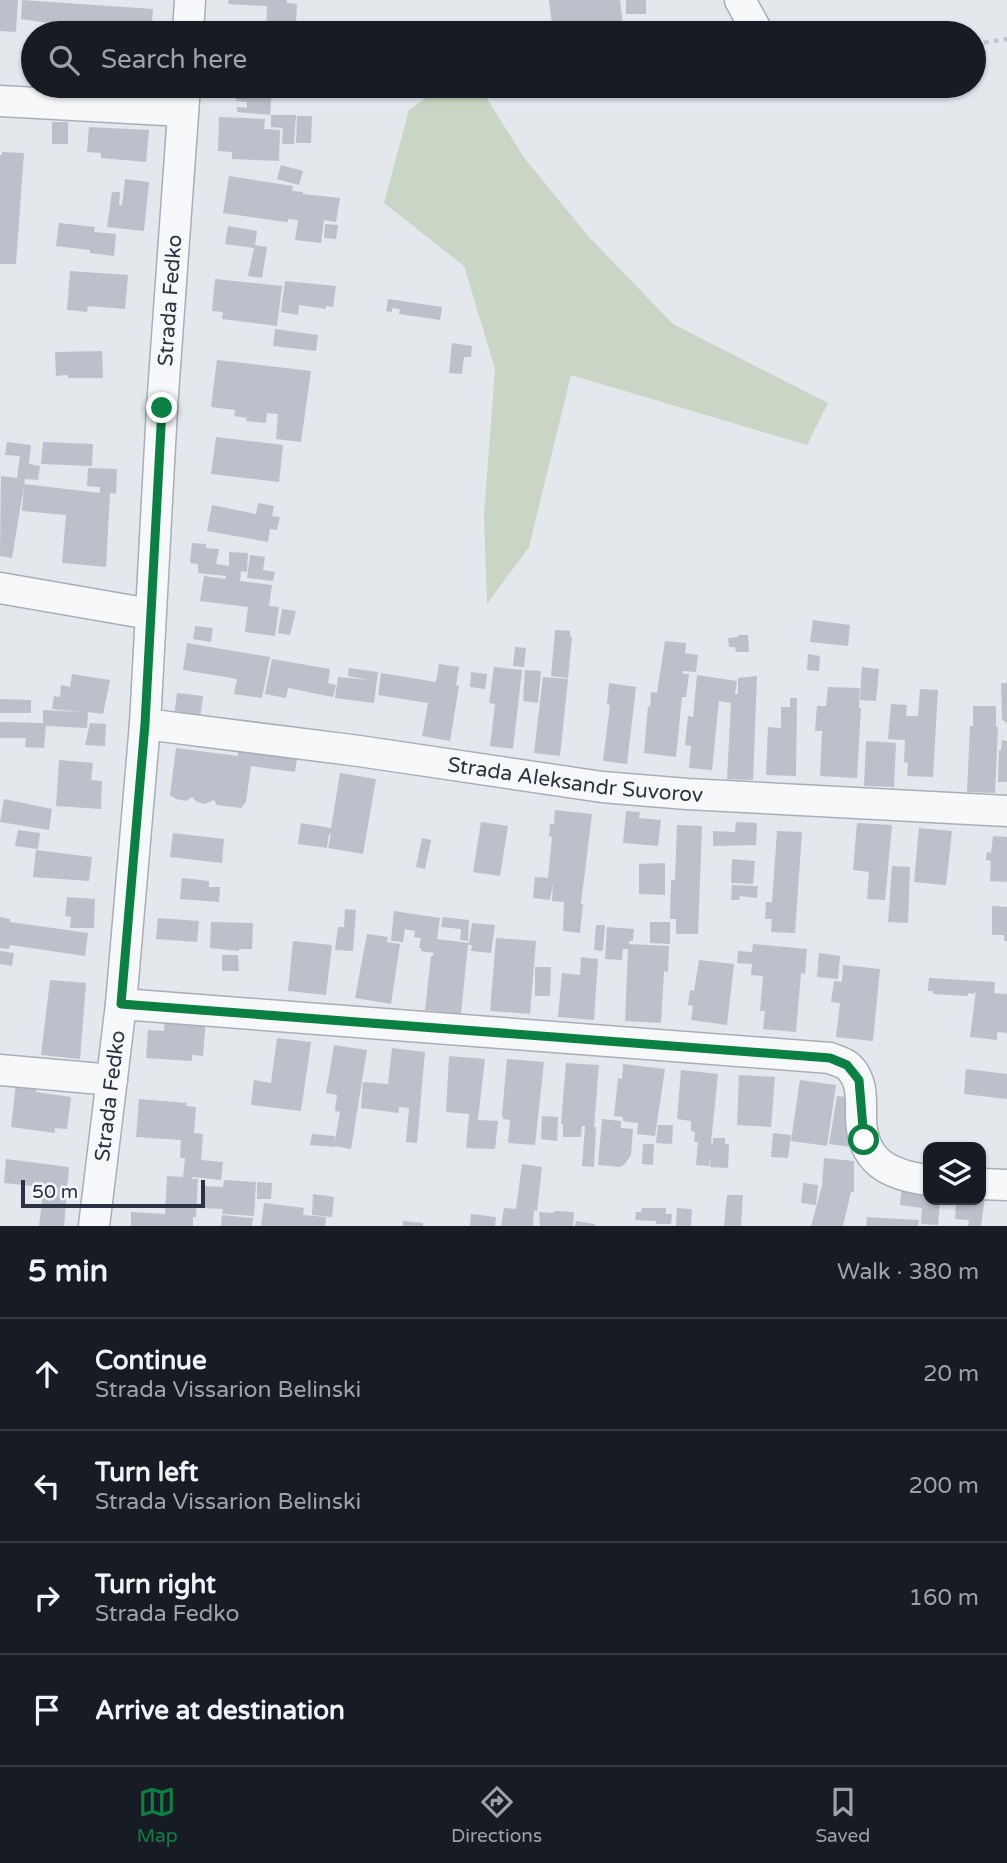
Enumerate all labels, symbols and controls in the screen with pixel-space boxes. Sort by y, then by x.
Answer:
search box [21,21,986,98]
icon: search [45,41,83,79]
text: Search here [101,44,247,75]
street label: Strada Fedko [153,234,187,367]
route end [146,392,177,423]
street label: Strada Aleksandr Suvorov [446,752,704,808]
street label: Strada Fedko [90,1029,131,1163]
route start [848,1124,879,1155]
map controls [923,1142,986,1205]
button: layers [923,1142,986,1205]
scale bar [21,1177,205,1209]
text: 50 m [32,1181,78,1203]
text: 5 min [28,1253,108,1290]
text: Walk · 380 m [837,1258,979,1286]
text: Continue [95,1345,207,1376]
icon: ahead [28,1355,66,1393]
text: 20 m [923,1360,979,1388]
text: Strada Vissarion Belinski [95,1376,361,1404]
text: Turn left [95,1457,198,1488]
icon: left [28,1467,66,1505]
text: 200 m [909,1472,979,1500]
text: Strada Vissarion Belinski [95,1488,361,1516]
text: Turn right [95,1569,216,1600]
icon: right [28,1579,66,1617]
text: 160 m [909,1584,979,1612]
text: Strada Fedko [95,1600,240,1628]
icon: arrive [28,1691,66,1729]
text: Arrive at destination [95,1695,345,1726]
tab: Map [137,1783,178,1847]
tab: Directions [451,1783,542,1847]
tab: Saved [815,1783,870,1847]

